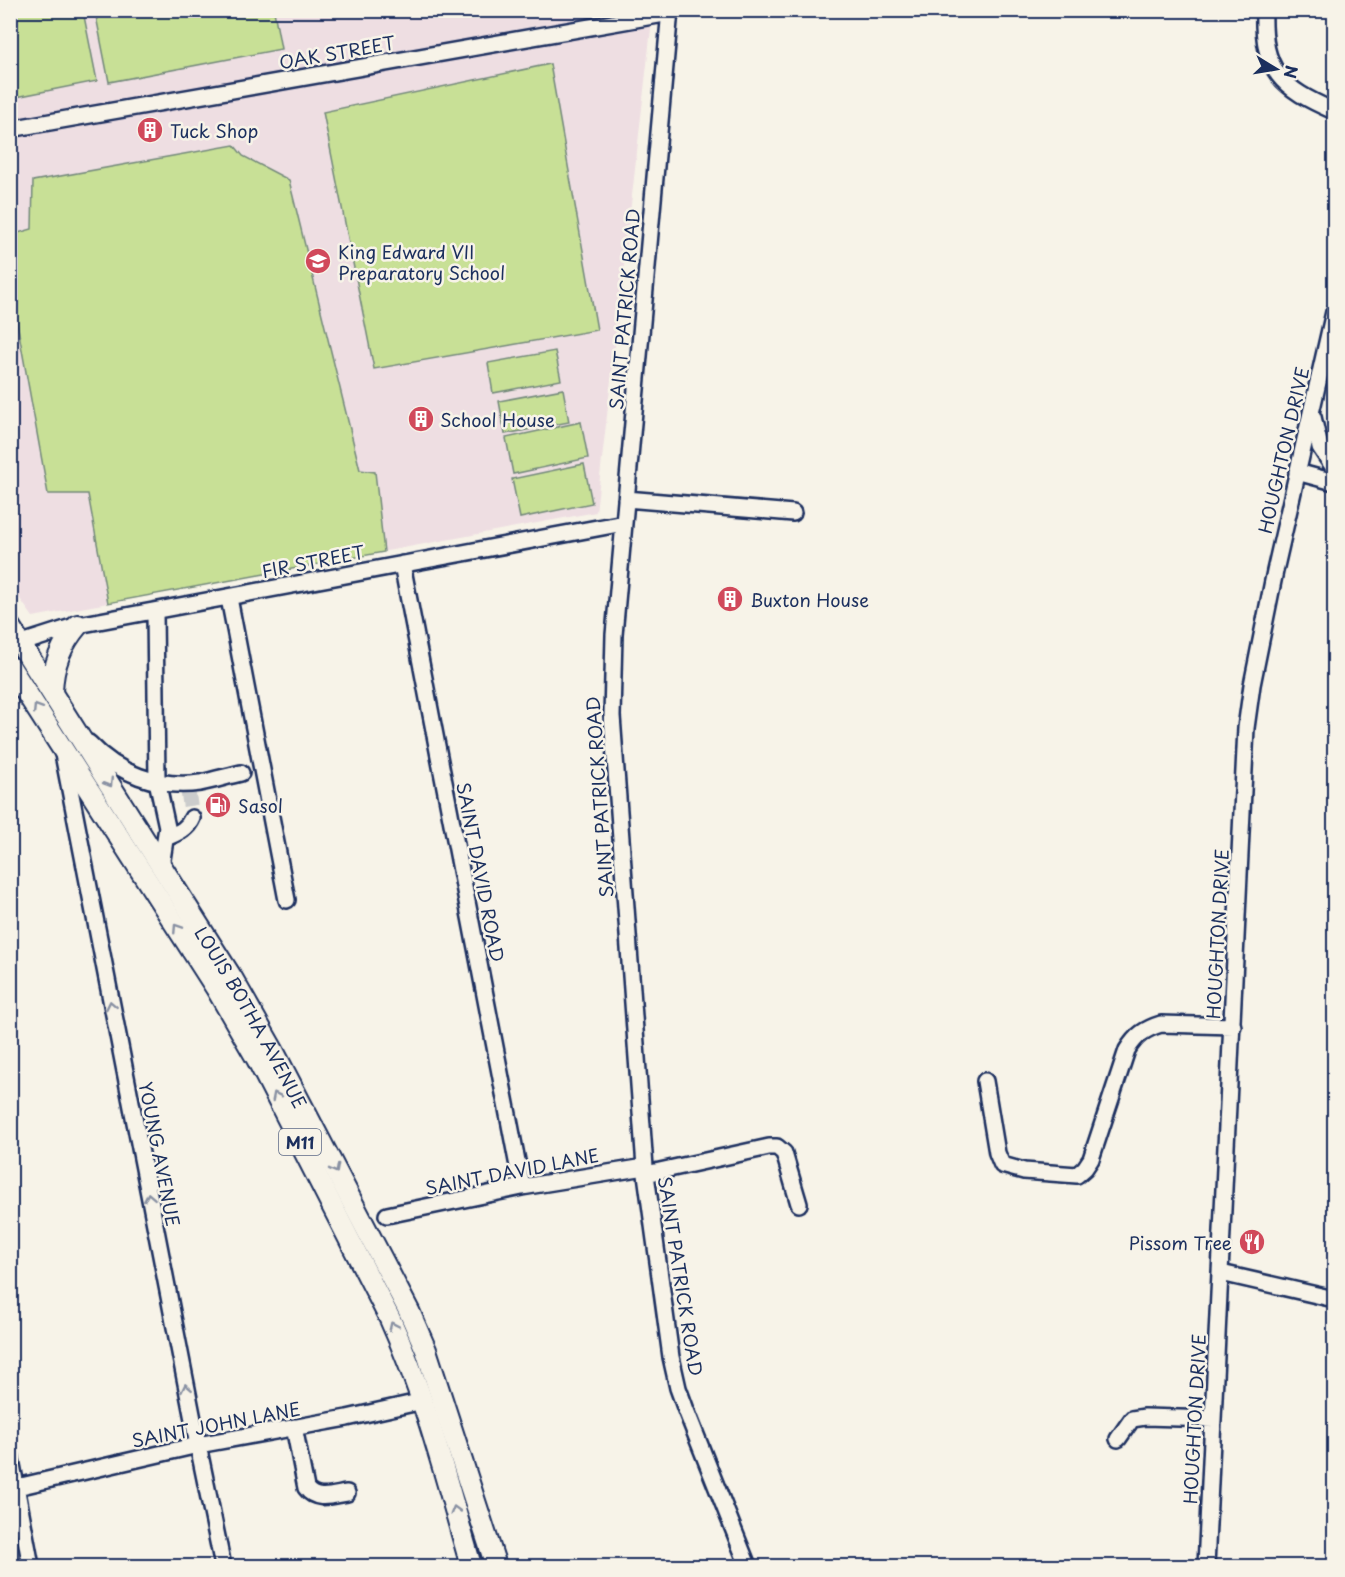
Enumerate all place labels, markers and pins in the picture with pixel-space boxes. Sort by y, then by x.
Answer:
building icon: Tuck Shop [135,115,165,145]
place label: Tuck Shop [170,117,258,144]
place label: King Edward VII Preparatory School [338,238,505,286]
school or university icon: King Edward VII Preparatory School [303,246,333,276]
building icon: School House [406,404,436,434]
place label: School House [440,406,555,433]
building icon: Buxton House [715,584,745,614]
place label: Buxton House [750,586,869,613]
fuel station icon: Sasol [203,790,233,820]
place label: Sasol [238,792,283,819]
restaurant icon: Pissom Tree [1237,1227,1267,1257]
place label: Pissom Tree [1129,1229,1232,1256]

